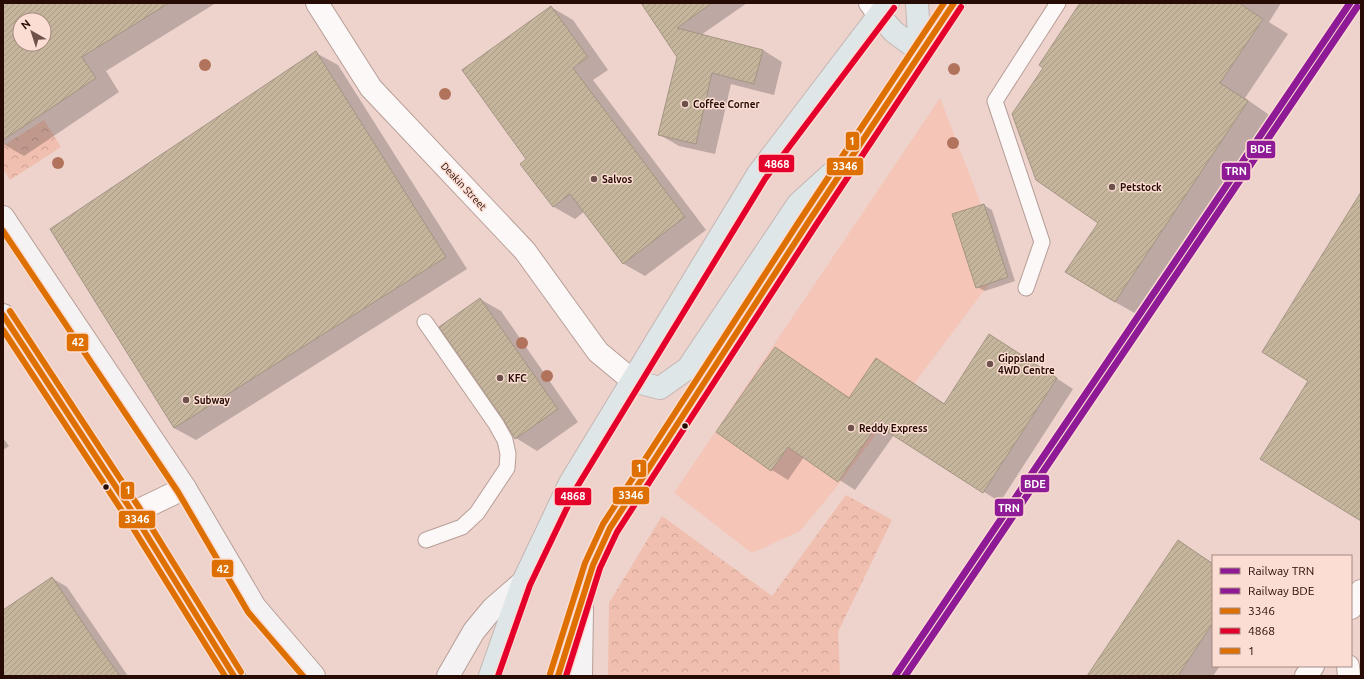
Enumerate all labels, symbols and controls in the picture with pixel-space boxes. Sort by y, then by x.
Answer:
north arrow [12,12,52,52]
text: N [19,17,33,31]
place label: Coffee Corner [693,98,760,110]
marker: Coffee Corner [680,99,690,109]
line badge: 1 [845,131,860,151]
text: 1 [849,135,855,147]
line badge: BDE [1246,140,1276,159]
text: BDE [1250,143,1272,155]
line badge: 4868 [758,154,795,173]
line badge: 3346 [826,157,864,176]
text: 4868 [765,158,789,170]
street label: Deakin Street [439,160,489,212]
text: 3346 [833,160,857,172]
line badge: TRN [1221,162,1251,181]
text: TRN [1225,165,1247,177]
marker: Salvos [589,174,599,184]
place label: Salvos [602,174,632,185]
marker: Petstock [1107,182,1117,192]
place label: Petstock [1120,182,1162,193]
line badge: 42 [66,333,89,352]
text: 42 [72,336,84,348]
place label: Gippsland 4WD Centre [998,353,1055,376]
marker: Gippsland 4WD Centre [985,359,995,369]
marker: KFC [495,373,505,383]
place label: KFC [508,373,527,384]
marker: Subway [181,395,191,405]
place label: Subway [194,395,230,406]
unlabelled marker [680,421,690,431]
marker: Reddy Express [846,423,856,433]
place label: Reddy Express [859,423,928,434]
line badge: 1 [631,459,647,478]
text: 1 [636,462,642,474]
line badge: BDE [1020,474,1050,493]
text: BDE [1024,478,1046,490]
line badge: 1 [120,481,135,500]
unlabelled marker [101,482,111,492]
text: 1 [125,484,131,496]
line badge: 3346 [612,486,650,505]
line badge: 4868 [554,487,592,506]
text: 3346 [619,489,643,501]
text: 4868 [561,490,585,502]
line badge: TRN [994,498,1024,517]
text: TRN [998,502,1020,514]
line badge: 3346 [118,510,156,529]
text: 3346 [125,513,149,525]
legend [1212,555,1352,667]
line badge: 42 [211,559,234,578]
text: 42 [217,563,229,575]
text: Railway TRN [1248,564,1314,577]
text: Railway BDE [1248,584,1315,597]
text: 3346 [1248,604,1275,617]
text: 4868 [1248,624,1275,637]
text: 1 [1248,644,1255,657]

